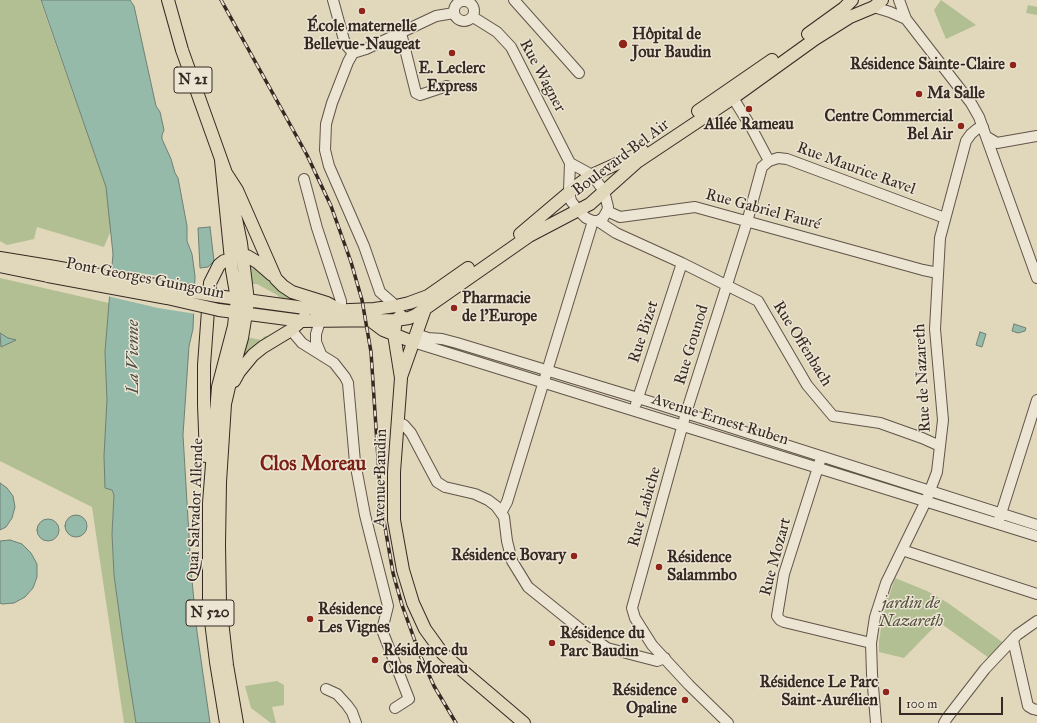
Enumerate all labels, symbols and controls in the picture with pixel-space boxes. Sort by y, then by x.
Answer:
marker: École maternelle Bellevue-Naugeat [357,6,367,16]
place label: École maternelle Bellevue-Naugeat [304,17,420,55]
place label: Hôpital de Jour Baudin [632,25,711,63]
street label: Rue Wagner [515,36,569,116]
marker: Hôpital de Jour Baudin [617,38,629,50]
marker: E. Leclerc Express [447,48,457,58]
place label: Résidence Sainte-Claire [850,55,1005,75]
place label: E. Leclerc Express [418,59,486,97]
marker: Résidence Sainte-Claire [1008,60,1018,70]
road number: N 21 [174,67,212,93]
place label: Ma Salle [927,84,985,104]
marker: Ma Salle [914,89,924,99]
marker: Allée Rameau [744,104,754,114]
place label: Centre Commercial Bel Air [824,107,953,145]
street label: Boulevard Bel Air [569,115,673,201]
place label: Allée Rameau [704,115,794,135]
marker: Centre Commercial Bel Air [956,121,966,131]
street label: Rue Maurice Ravel [794,139,918,199]
street label: Rue Gabriel Fauré [703,185,823,235]
street label: Pont Georges Guingouin [64,254,226,304]
place label: Pharmacie de l'Europe [462,289,537,327]
street label: Rue Bizet [625,298,663,366]
street label: Rue Offenbach [768,298,836,390]
street label: Rue Gounod [671,302,713,388]
marker: Pharmacie de l'Europe [449,303,459,313]
water label: La Vienne [124,320,144,394]
street label: Rue de Nazareth [911,323,935,433]
street label: Avenue Ernest Ruben [649,390,791,450]
street label: Avenue Baudin [371,429,391,527]
street label: Quai Salvador Allende [184,438,208,582]
district label: Clos Moreau [260,453,366,477]
street label: Rue Labiche [624,465,666,549]
street label: Rue Mozart [756,516,796,598]
place label: Résidence Bovary [451,546,566,566]
place label: Résidence Salammbo [667,548,737,586]
marker: Résidence Bovary [569,551,579,561]
marker: Résidence Salammbo [654,562,664,572]
park label: jardin de Nazareth [879,594,943,632]
road number: N 520 [186,600,234,626]
place label: Résidence Les Vignes [318,600,390,638]
marker: Résidence Les Vignes [305,614,315,624]
place label: Résidence du Parc Baudin [560,624,645,662]
marker: Résidence du Parc Baudin [547,638,557,648]
place label: Résidence du Clos Moreau [383,641,468,679]
marker: Résidence du Clos Moreau [370,655,380,665]
place label: Résidence Le Parc Saint-Aurélien [760,673,878,711]
place label: Résidence Opaline [612,681,677,719]
marker: Résidence Le Parc Saint-Aurélien [881,687,891,697]
scale bar [901,689,1005,715]
marker: Résidence Opaline [680,695,690,705]
text: 100 m [906,697,937,711]

